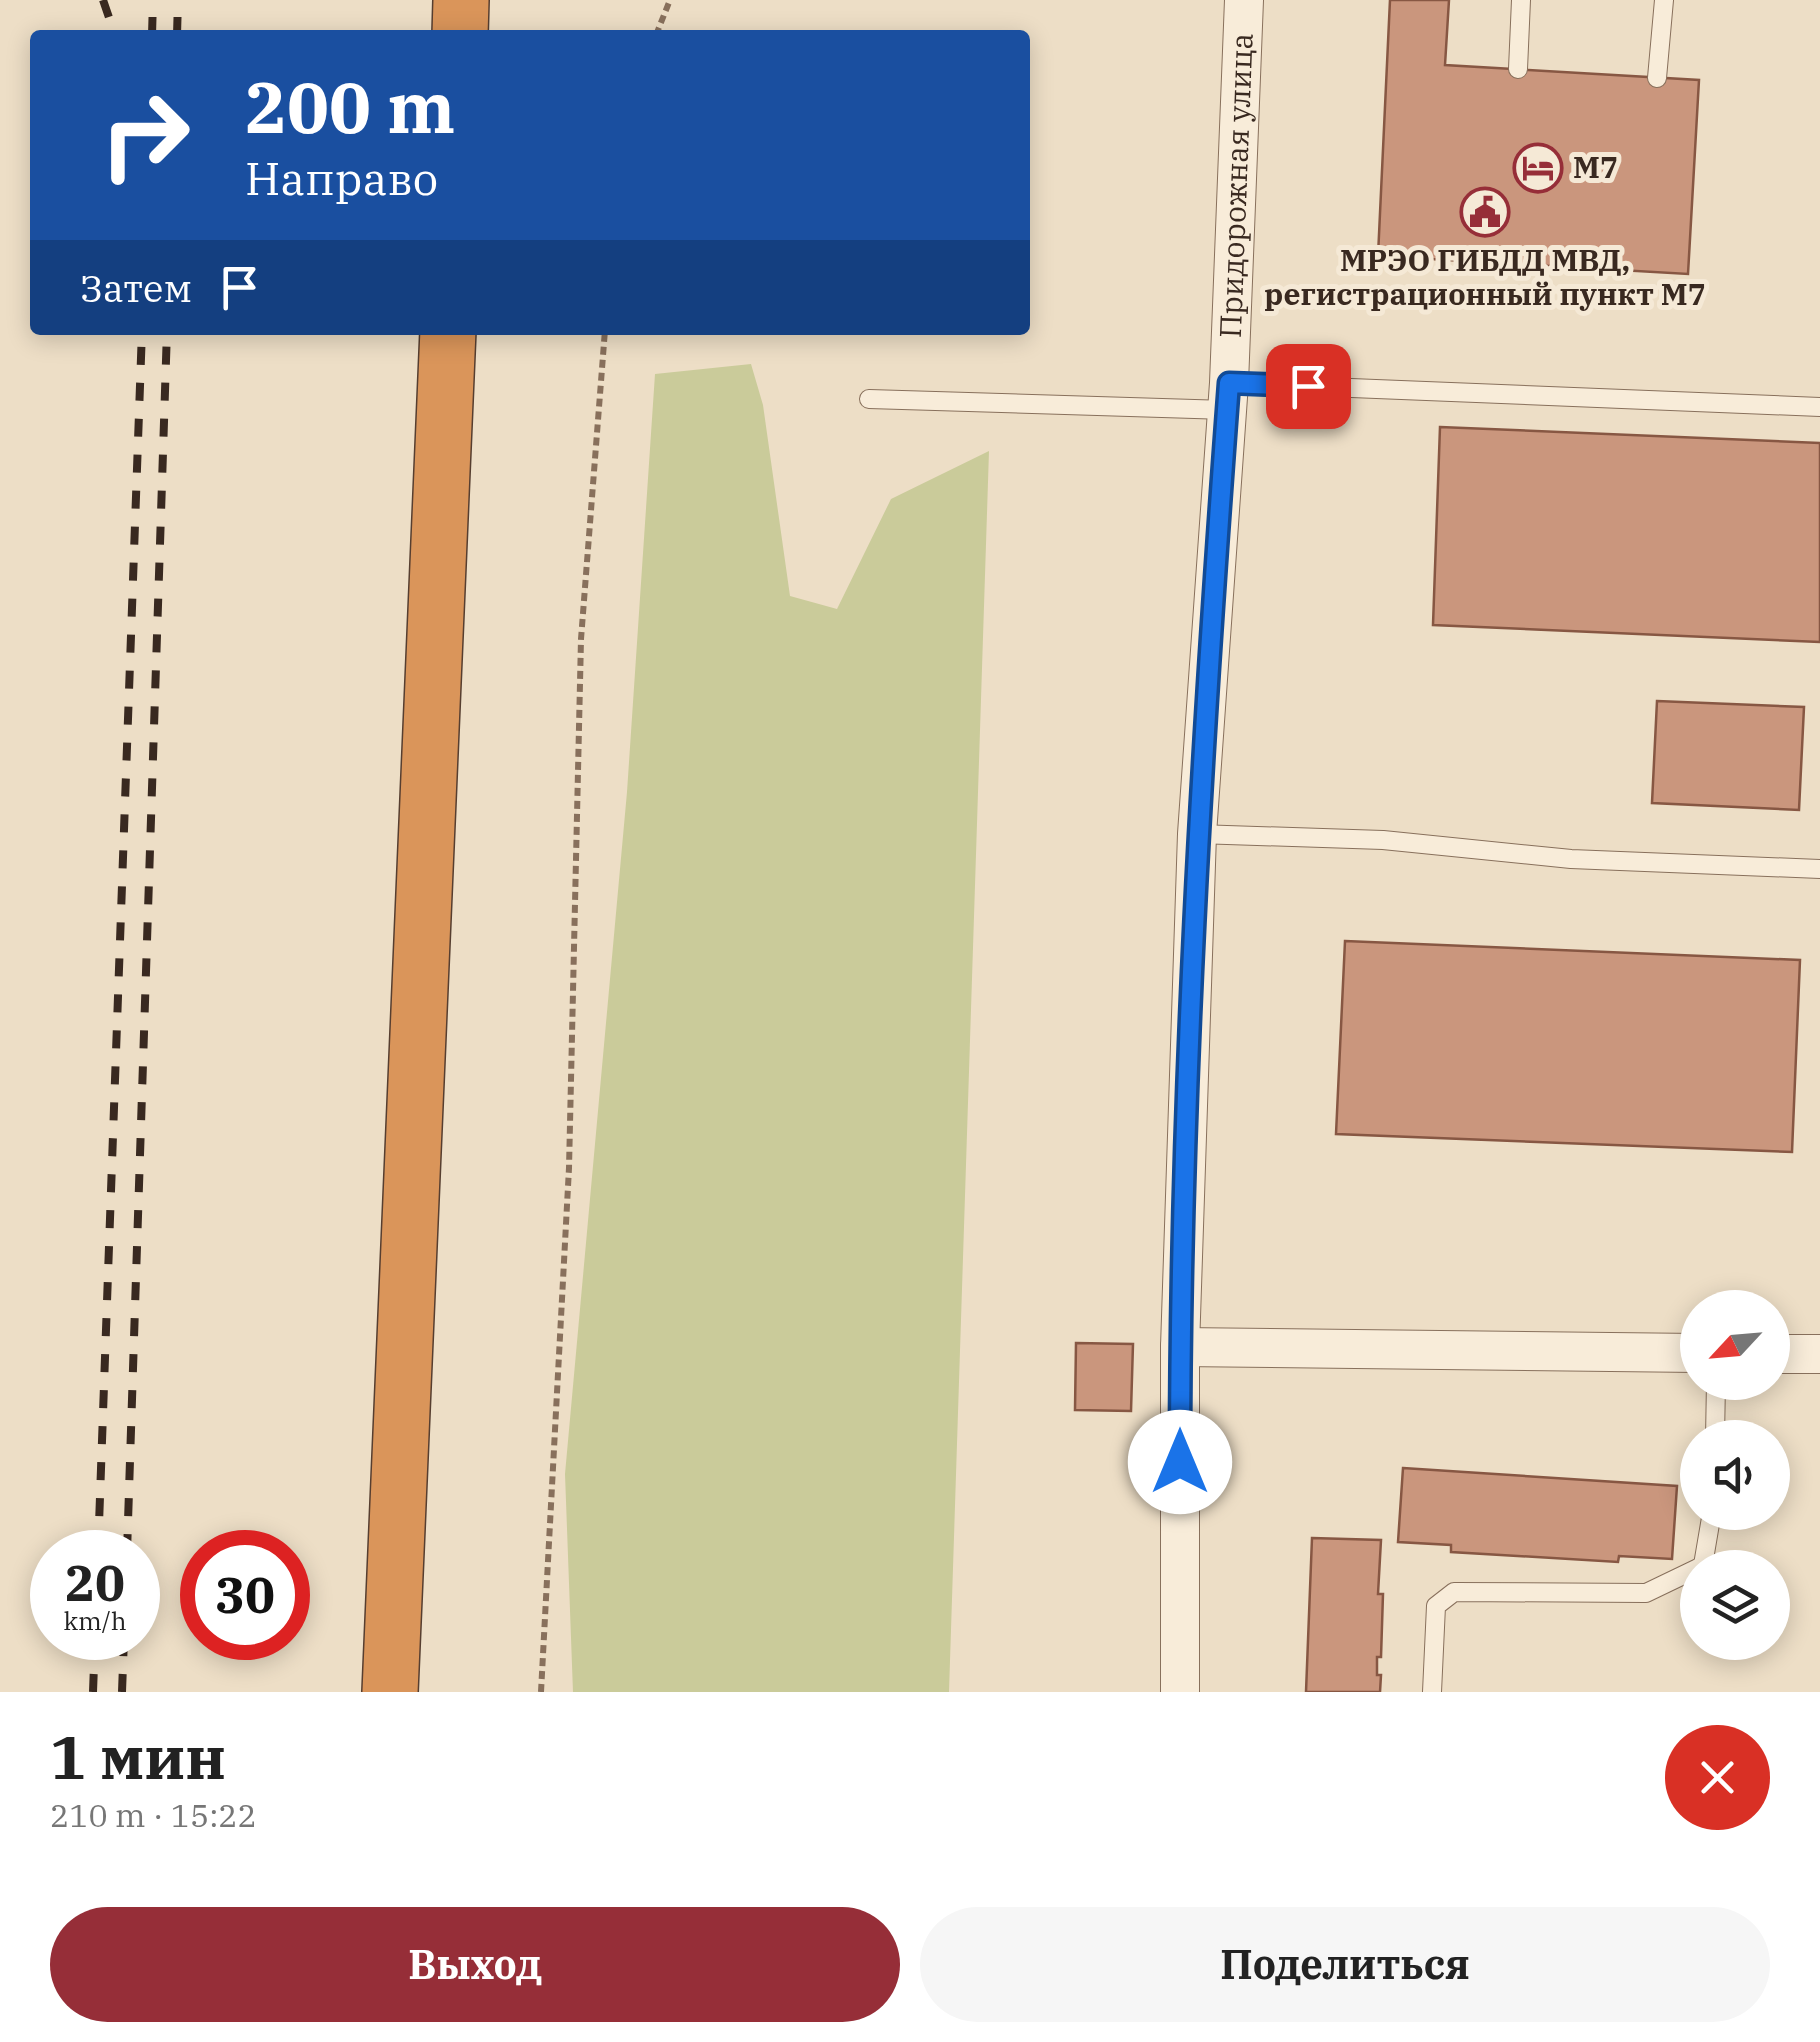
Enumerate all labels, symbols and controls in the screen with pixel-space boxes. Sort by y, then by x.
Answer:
street label: Придорожная улица [1210,32,1261,339]
text: 200 m [245,61,455,152]
icon: right [80,70,210,200]
hotel icon: М7 [1512,142,1564,194]
place label: М7 [1573,147,1618,186]
text: Направо [245,149,438,207]
public building icon: МРЭО ГИБДД МВД, регистрационный пункт М7 [1459,186,1511,238]
place label: МРЭО ГИБДД МВД, регистрационный пункт М7 [1264,240,1706,313]
icon: arrive [212,260,267,315]
text: Затем [80,263,192,312]
pin [1266,344,1351,429]
icon: arrive [1281,359,1336,414]
north arrow [1680,1290,1790,1400]
map controls [1680,1290,1790,1660]
position arrow [1128,1410,1232,1514]
button: sound [1680,1420,1790,1530]
speed limit sign: 30 [180,1530,310,1660]
text: 20 [65,1550,125,1615]
button: layers [1680,1550,1790,1660]
text: km/h [63,1604,127,1637]
text: 1 мин [50,1717,226,1796]
button: close [1665,1725,1770,1830]
text: 210 m · 15:22 [50,1794,257,1836]
button: Выход [50,1907,900,2022]
button: Поделиться [920,1907,1770,2022]

